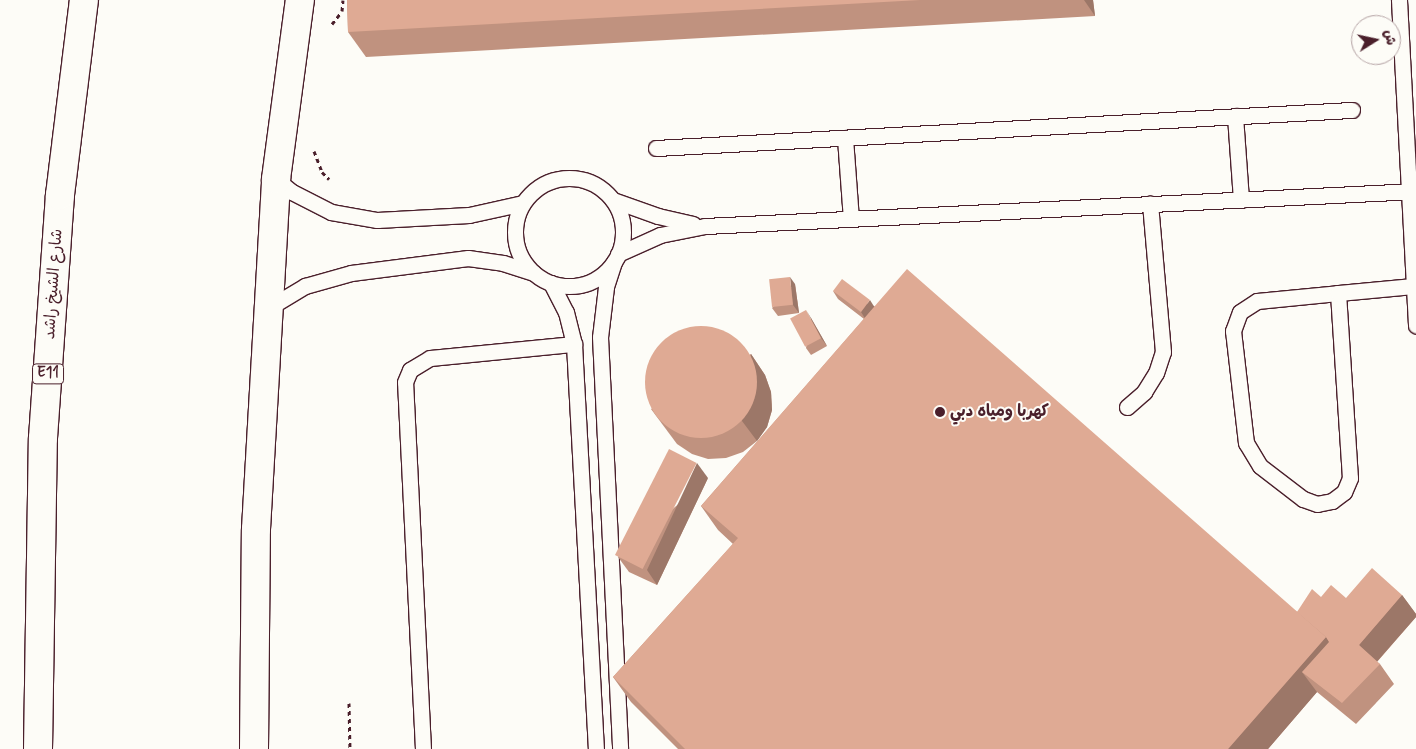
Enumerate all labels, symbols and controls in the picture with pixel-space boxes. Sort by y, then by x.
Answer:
north arrow [1351,15,1401,65]
text: ش [1380,28,1400,47]
street label: شارع الشيخ راشد [41,228,67,340]
road number: E11 [32,362,64,386]
place label: كهربا ومياه دبي [950,402,1049,422]
marker: كهربا ومياه دبي [934,406,946,418]

